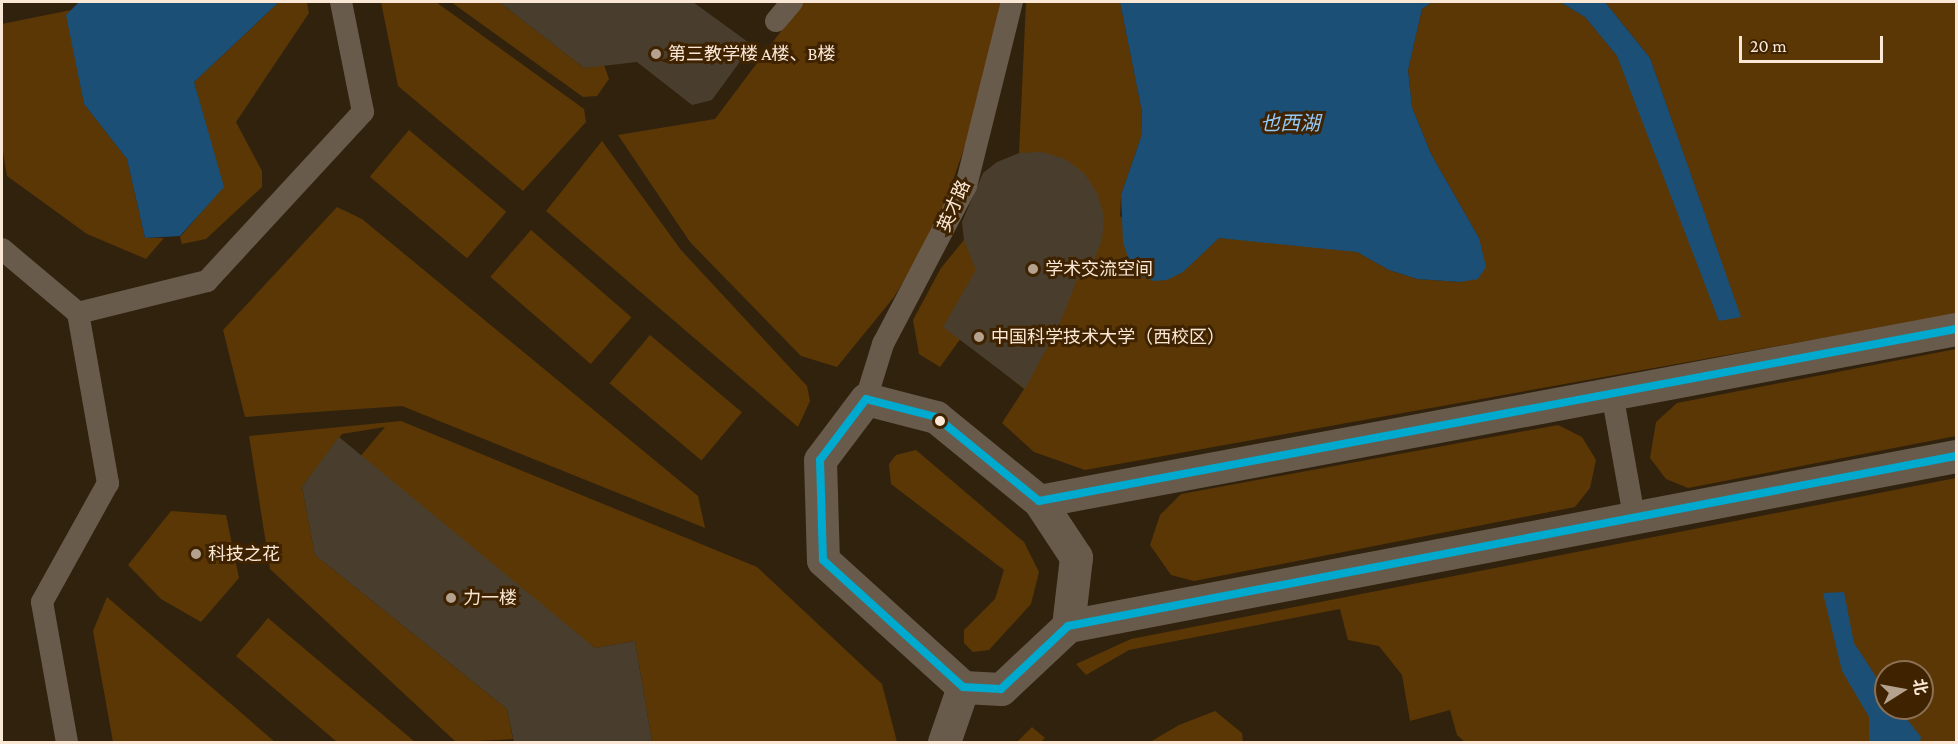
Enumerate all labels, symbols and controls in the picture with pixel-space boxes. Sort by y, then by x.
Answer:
scale bar [1742,24,1886,62]
text: 20 m [1750,36,1787,56]
place label: 第三教学楼 A楼、B楼 [668,43,835,65]
marker: 第三教学楼 A楼、B楼 [649,47,663,61]
water label: 也西湖 [1260,111,1320,135]
street label: 英才路 [933,177,975,235]
place label: 学术交流空间 [1045,258,1153,280]
marker: 学术交流空间 [1026,262,1040,276]
place label: 中国科学技术大学（西校区） [991,326,1225,348]
marker: 中国科学技术大学（西校区） [972,330,986,344]
unlabelled marker [934,415,946,427]
place label: 科技之花 [208,543,280,565]
marker: 科技之花 [189,547,203,561]
place label: 力一楼 [463,587,517,609]
marker: 力一楼 [444,591,458,605]
north arrow [1874,660,1934,720]
text: 北 [1910,677,1930,696]

